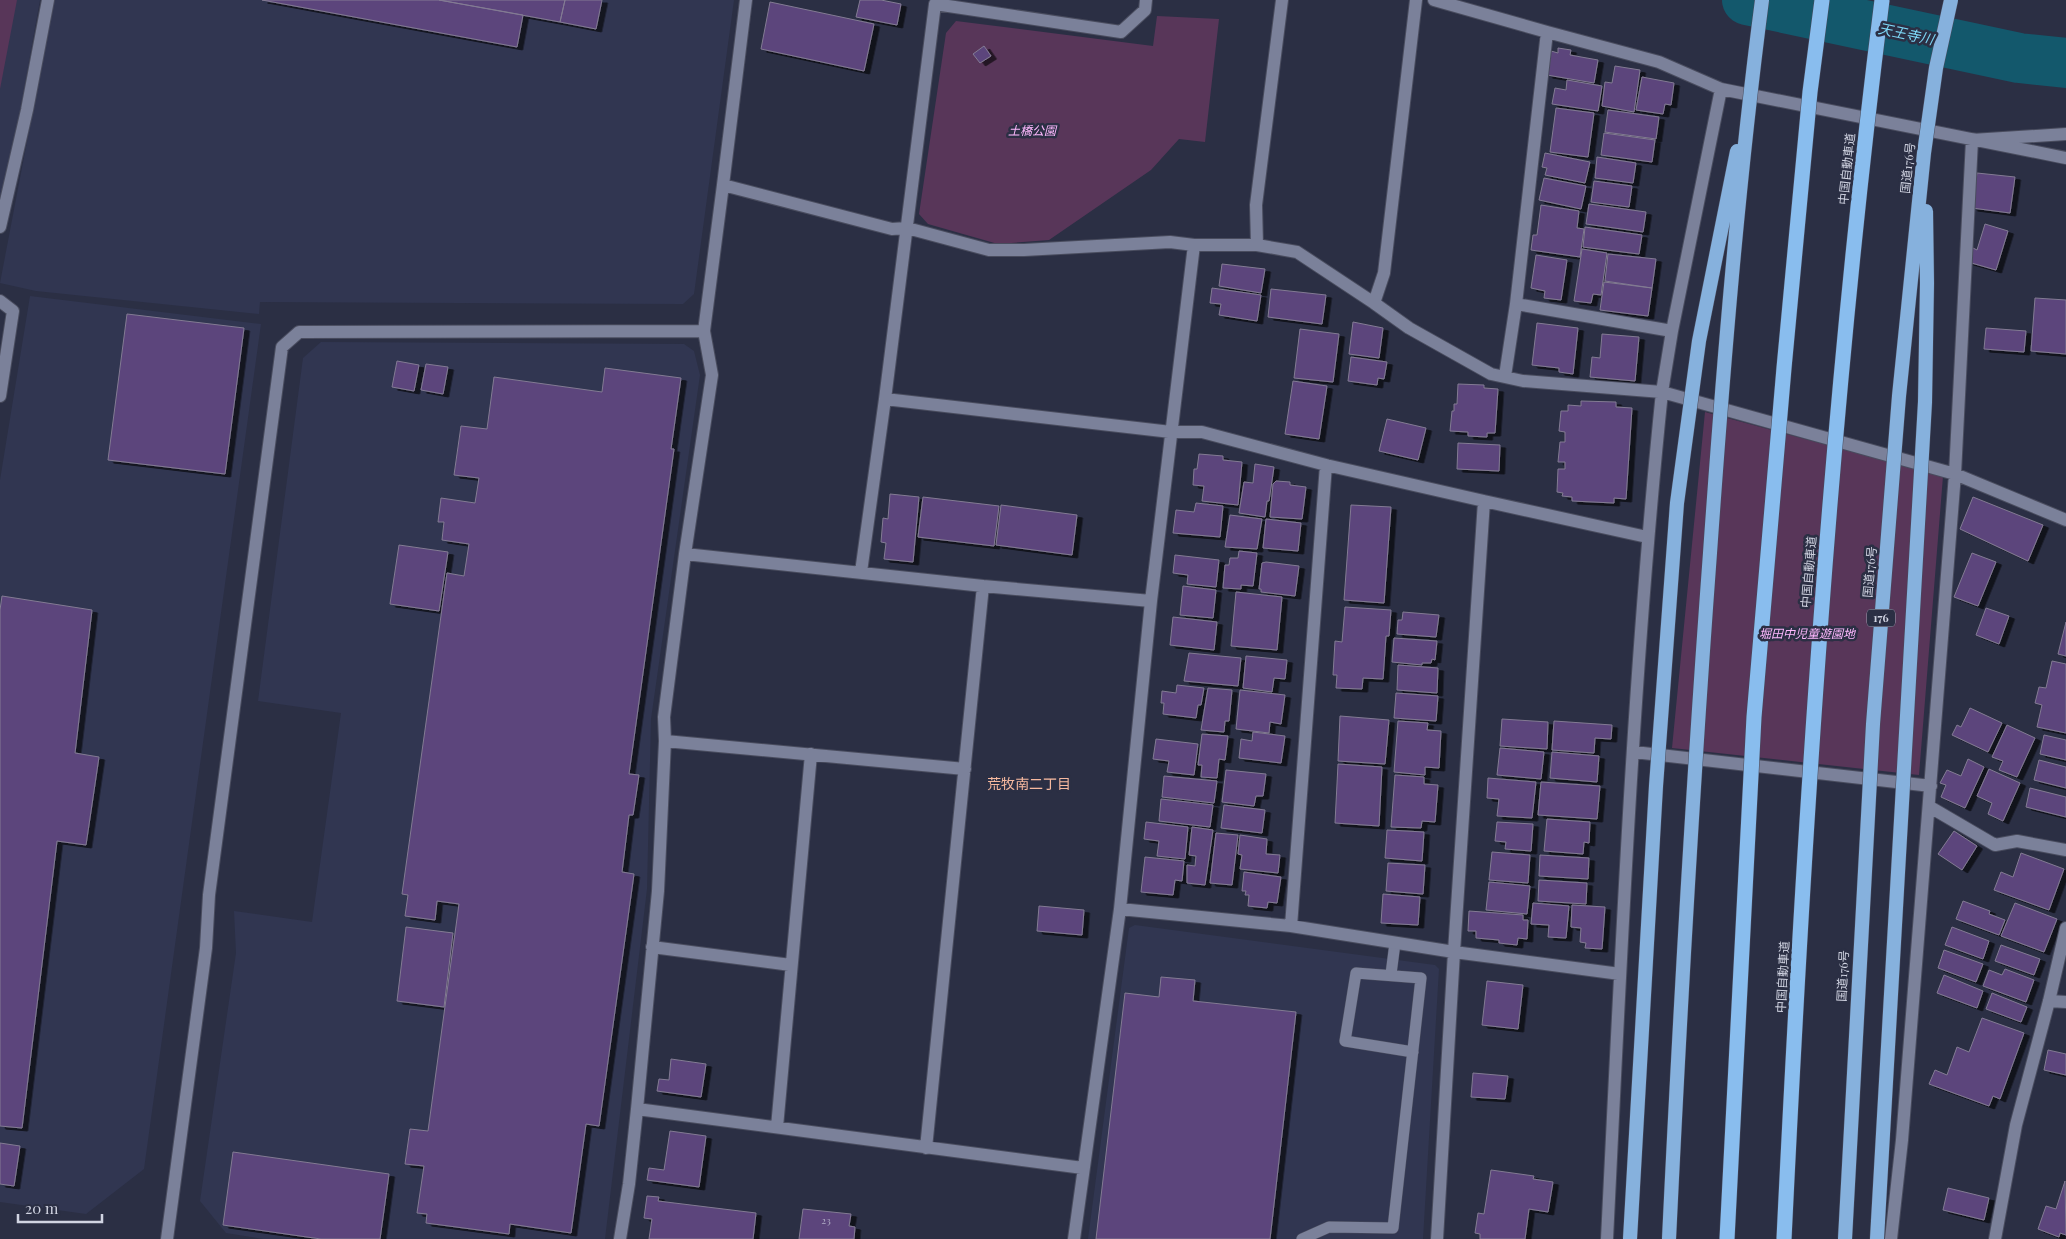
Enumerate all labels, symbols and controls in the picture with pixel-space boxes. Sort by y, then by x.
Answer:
water label: 天王寺川 [1877,18,1937,49]
park label: 土橋公園 [1008,122,1058,138]
street label: 中国自動車道 [1834,132,1858,206]
street label: 国道176号 [1896,141,1918,194]
street label: 中国自動車道 [1797,535,1819,608]
street label: 国道176号 [1859,546,1879,598]
road number: 176 [1867,610,1895,626]
park label: 堀田中児童遊園地 [1759,625,1857,641]
district label: 荒牧南二丁目 [987,774,1071,793]
street label: 中国自動車道 [1772,941,1792,1013]
street label: 国道176号 [1833,950,1851,1002]
scale bar [18,1192,101,1224]
text: 20 m [25,1198,59,1218]
house number: 23 [821,1213,831,1227]

